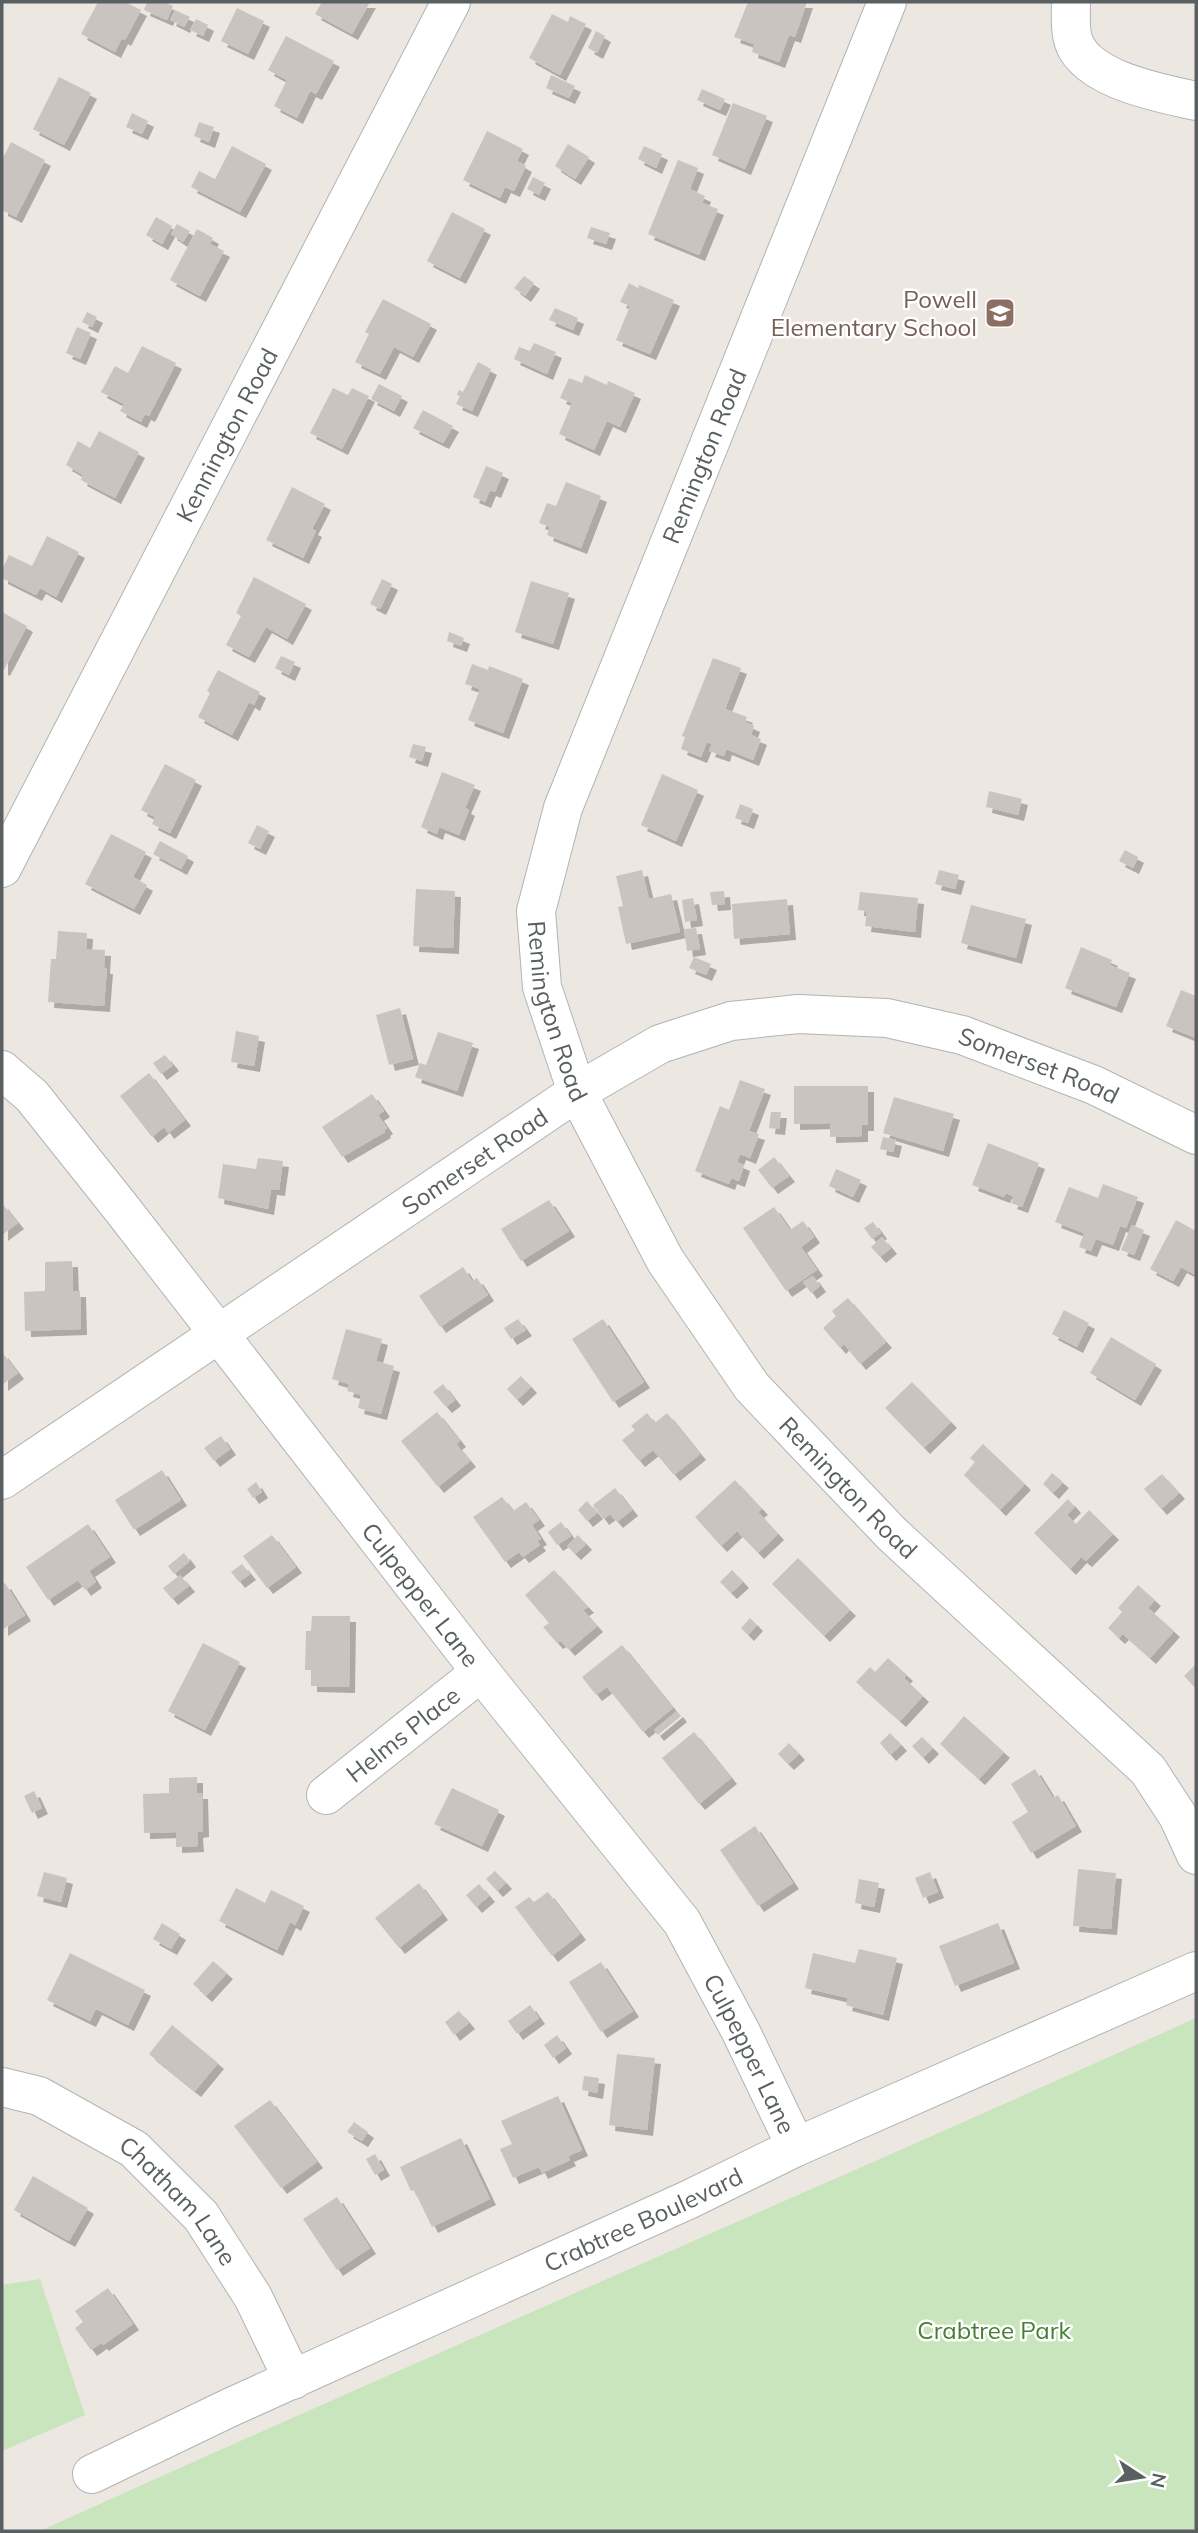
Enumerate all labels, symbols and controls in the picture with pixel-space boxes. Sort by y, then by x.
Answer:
place label: Powell Elementary School [771,284,977,342]
school or university icon: Powell Elementary School [983,296,1017,330]
street label: Kennington Road [169,343,284,527]
street label: Remington Road [655,364,753,548]
street label: Remington Road [522,920,594,1107]
street label: Somerset Road [954,1020,1124,1110]
street label: Somerset Road [396,1101,553,1221]
street label: Remington Road [773,1410,924,1565]
street label: Culpepper Lane [356,1516,486,1673]
street label: Helms Place [340,1680,466,1788]
street label: Culpepper Lane [698,1969,802,2138]
street label: Chatham Lane [115,2129,243,2271]
street label: Crabtree Boulevard [539,2161,747,2278]
park label: Crabtree Park [917,2315,1071,2345]
north arrow [1107,2442,1177,2512]
text: N [1145,2471,1172,2490]

